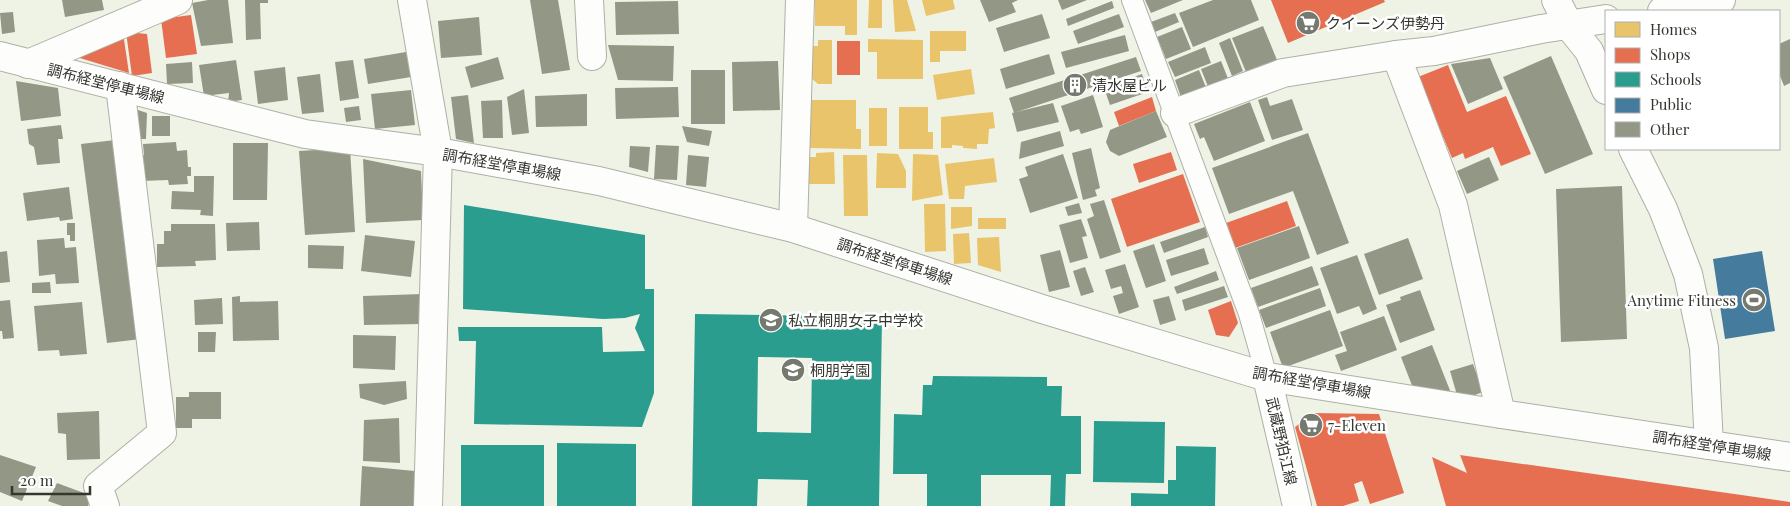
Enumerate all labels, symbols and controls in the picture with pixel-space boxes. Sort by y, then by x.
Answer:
supermarket icon: クイーンズ伊勢丹 [1295,10,1321,36]
legend [1605,10,1780,150]
place label: クイーンズ伊勢丹 [1326,13,1445,33]
text: Homes [1650,19,1697,39]
text: Shops [1650,44,1691,64]
street label: 調布経堂停車場線 [45,59,167,107]
text: Schools [1650,69,1702,89]
building icon: 清水屋ビル [1062,72,1088,98]
place label: 清水屋ビル [1092,75,1167,95]
text: Public [1650,94,1692,114]
text: Other [1650,119,1690,139]
street label: 調布経堂停車場線 [441,144,563,184]
street label: 調布経堂停車場線 [835,233,955,289]
sports icon: Anytime Fitness [1741,287,1767,313]
place label: Anytime Fitness [1627,290,1736,310]
school or university icon: 私立桐朋女子中学校 [758,307,784,333]
place label: 私立桐朋女子中学校 [788,310,923,330]
school or university icon: 桐朋学園 [780,357,806,383]
place label: 桐朋学園 [810,360,870,380]
street label: 調布経堂停車場線 [1251,362,1373,402]
street label: 武蔵野狛江線 [1262,395,1302,487]
supermarket icon: 7-Eleven [1298,412,1324,438]
place label: 7-Eleven [1328,415,1386,435]
street label: 調布経堂停車場線 [1651,426,1773,464]
scale bar [12,464,90,496]
text: 20 m [20,470,54,490]

